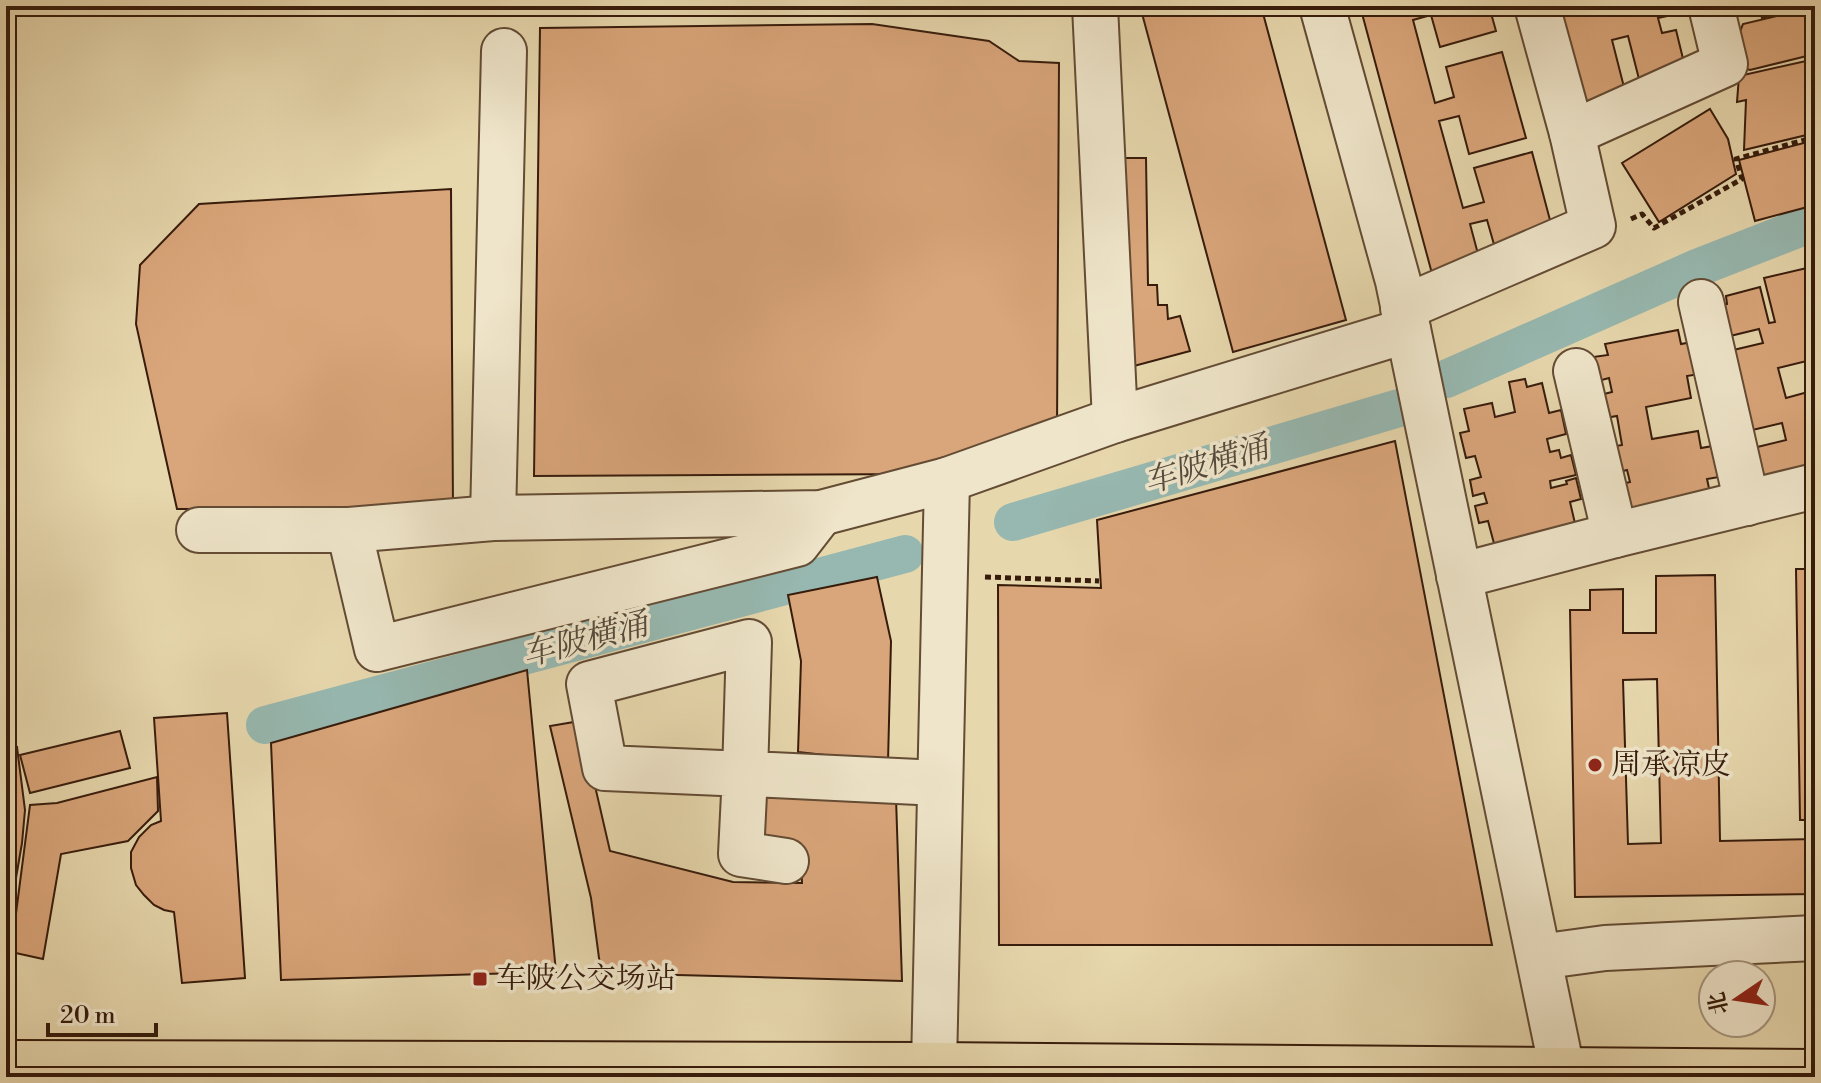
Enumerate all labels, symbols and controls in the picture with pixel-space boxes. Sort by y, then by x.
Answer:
water label: 车陂横涌 [1139,426,1277,503]
water label: 车陂横涌 [518,603,656,676]
place label: 周承凉皮 [1611,746,1731,784]
marker: 周承凉皮 [1586,756,1604,774]
north arrow [1697,959,1777,1039]
place label: 车陂公交场站 [496,960,676,998]
marker: 车陂公交场站 [471,970,489,988]
scale bar [48,987,156,1037]
text: 北 [1703,989,1735,1017]
text: 20 m [60,1001,116,1031]

